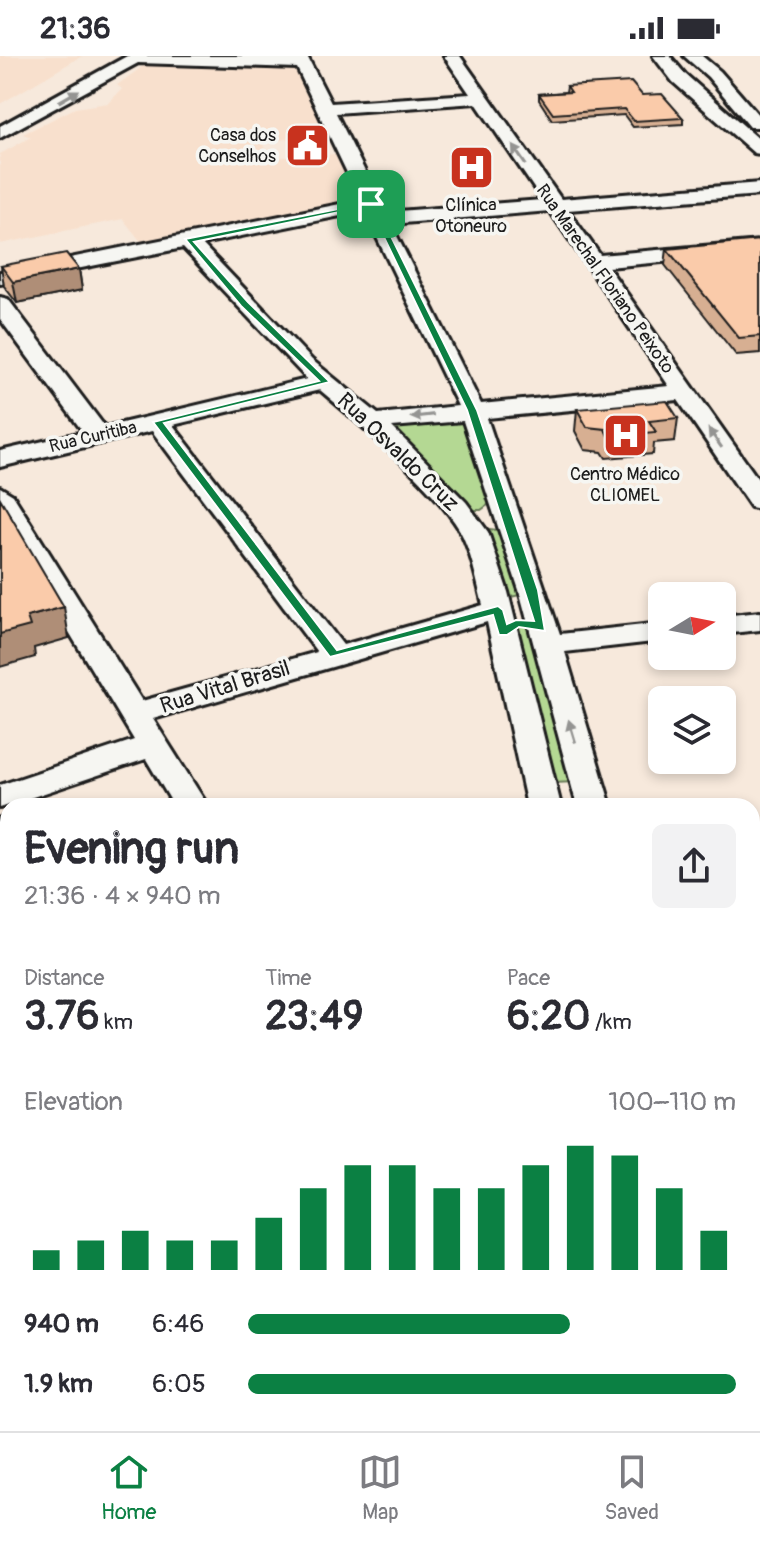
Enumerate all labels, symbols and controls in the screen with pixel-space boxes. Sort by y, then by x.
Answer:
text: 21:36 [40,10,111,47]
one-way arrow [57,89,80,103]
public building icon: Casa dos Conselhos [283,121,331,169]
place label: Casa dos Conselhos [198,124,276,168]
hospital icon: Clínica Otoneuro [447,143,495,191]
one-way arrow [512,144,527,166]
pin [337,170,405,238]
street label: Rua Marechal Floriano Peixoto [531,180,679,378]
icon: arrive [349,182,393,226]
place label: Clínica Otoneuro [435,194,507,238]
street label: Rua Osvaldo Cruz [331,387,465,517]
one-way arrow [410,410,435,423]
hospital icon: Centro Médico CLIOMEL [601,412,649,460]
street label: Rua Curitiba [47,416,139,458]
one-way arrow [708,427,723,448]
place label: Centro Médico CLIOMEL [570,463,680,507]
north arrow [648,582,736,670]
map controls [648,582,736,774]
street label: Rua Vital Brasil [157,654,293,720]
button: layers [648,686,736,774]
one-way arrow [566,719,578,743]
text: Evening run [24,822,239,877]
button: share [652,824,736,908]
text: 21:36 · 4 × 940 m [24,880,221,912]
text: Distance [24,964,104,992]
text: Time [265,964,311,992]
text: Pace [507,964,550,992]
text: 3.76 [24,992,100,1041]
text: 23:49 [265,992,363,1041]
text: 6:20 [507,992,590,1041]
text: km [100,1008,133,1036]
text: /km [590,1008,632,1036]
text: Elevation [24,1086,123,1118]
text: 100–110 m [608,1086,736,1118]
text: 940 m [24,1308,99,1340]
text: 6:46 [152,1308,204,1340]
text: 1.9 km [24,1368,93,1400]
text: 6:05 [152,1368,206,1400]
tab: Home [101,1450,156,1526]
tab: Map [358,1450,402,1526]
tab: Saved [604,1450,659,1526]

